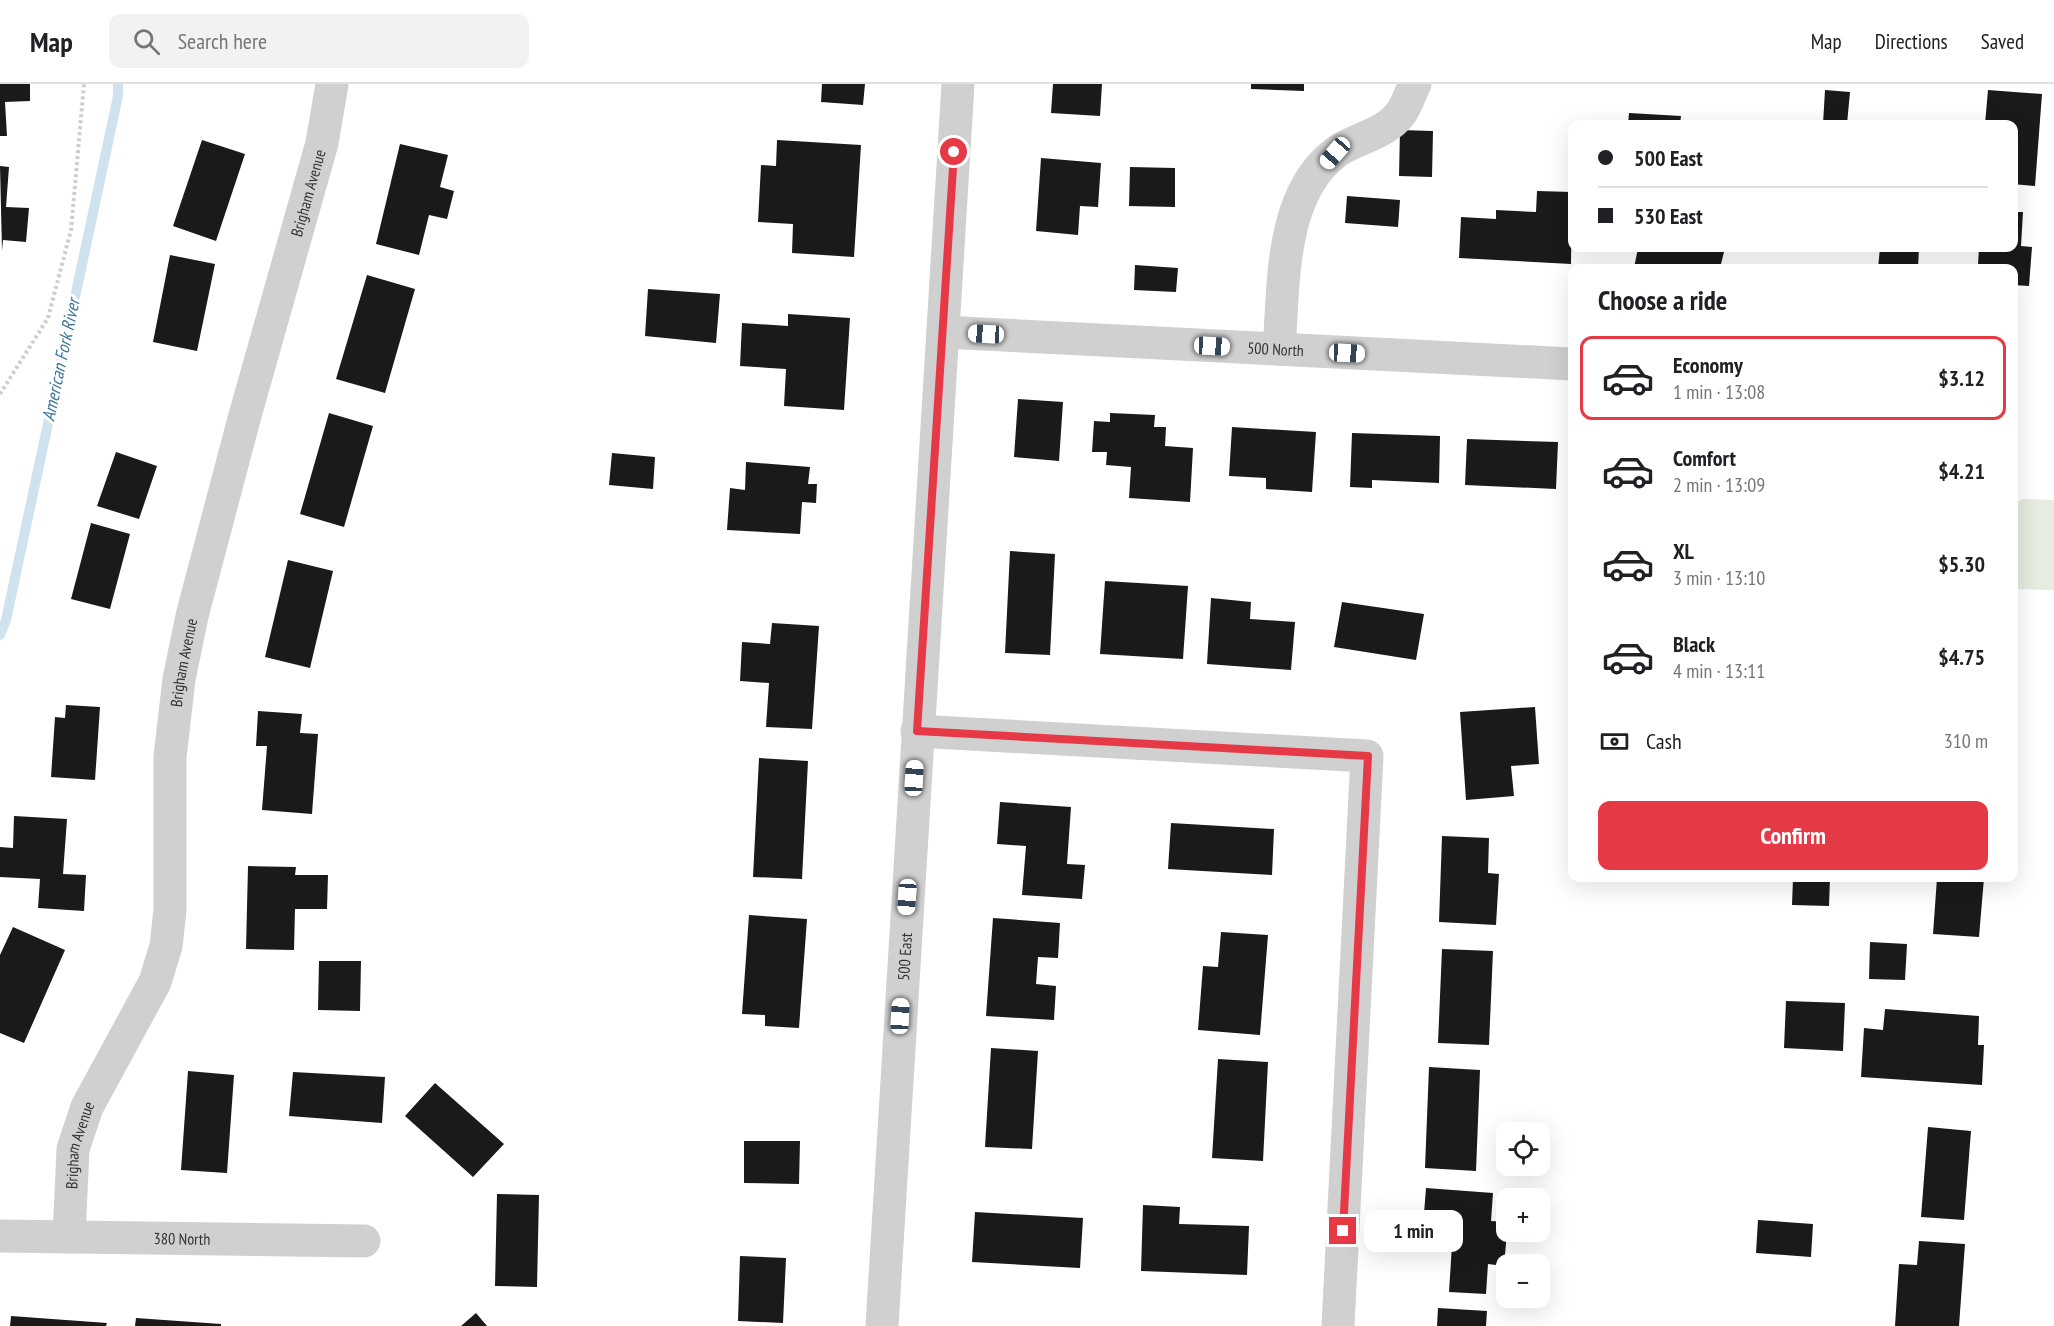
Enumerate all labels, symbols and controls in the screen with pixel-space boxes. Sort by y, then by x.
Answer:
search box [109,14,529,68]
text: Map [30,23,73,60]
icon: search [130,25,163,58]
text: Search here [178,27,267,55]
text: Map [1811,28,1842,55]
text: Directions [1875,28,1948,55]
text: Saved [1981,28,2024,55]
car [1316,134,1354,172]
route start [940,138,967,165]
text: 500 East [1634,144,1703,172]
street label: Brigham Avenue [286,147,330,239]
text: 530 East [1634,202,1703,230]
text: Choose a ride [1598,283,1727,317]
water label: American Fork River [36,294,85,423]
car [968,324,1004,344]
car [1194,336,1230,356]
street label: 500 North [1247,337,1304,360]
car [1329,343,1365,363]
icon: car [1601,351,1655,405]
text: Economy [1673,351,1743,379]
text: $3.12 [1938,364,1985,392]
text: 1 min · 13:08 [1673,379,1765,405]
icon: car [1601,444,1655,498]
text: Comfort [1673,444,1736,472]
text: $4.21 [1938,457,1985,485]
text: 2 min · 13:09 [1673,472,1765,498]
icon: car [1601,537,1655,591]
text: XL [1673,537,1694,565]
text: $5.30 [1938,550,1985,578]
text: 3 min · 13:10 [1673,565,1765,591]
street label: Brigham Avenue [166,616,201,708]
icon: car [1601,630,1655,684]
text: Black [1673,630,1715,658]
text: $4.75 [1938,643,1985,671]
text: 4 min · 13:11 [1673,658,1765,684]
icon: cash [1598,725,1631,758]
text: Cash [1646,727,1682,755]
text: 310 m [1944,728,1988,754]
car [904,760,924,796]
button: Confirm [1598,801,1988,870]
car [897,878,917,916]
street label: 500 East [893,931,916,981]
car [890,998,910,1034]
street label: Brigham Avenue [61,1097,98,1189]
map controls [1496,1122,1550,1308]
button: locate [1496,1122,1550,1176]
button: + [1496,1188,1550,1242]
callout: 1 min [1364,1210,1463,1252]
route end [1329,1217,1356,1244]
text: 1 min [1393,1218,1434,1244]
street label: 380 North [153,1228,211,1249]
button: − [1496,1254,1550,1308]

